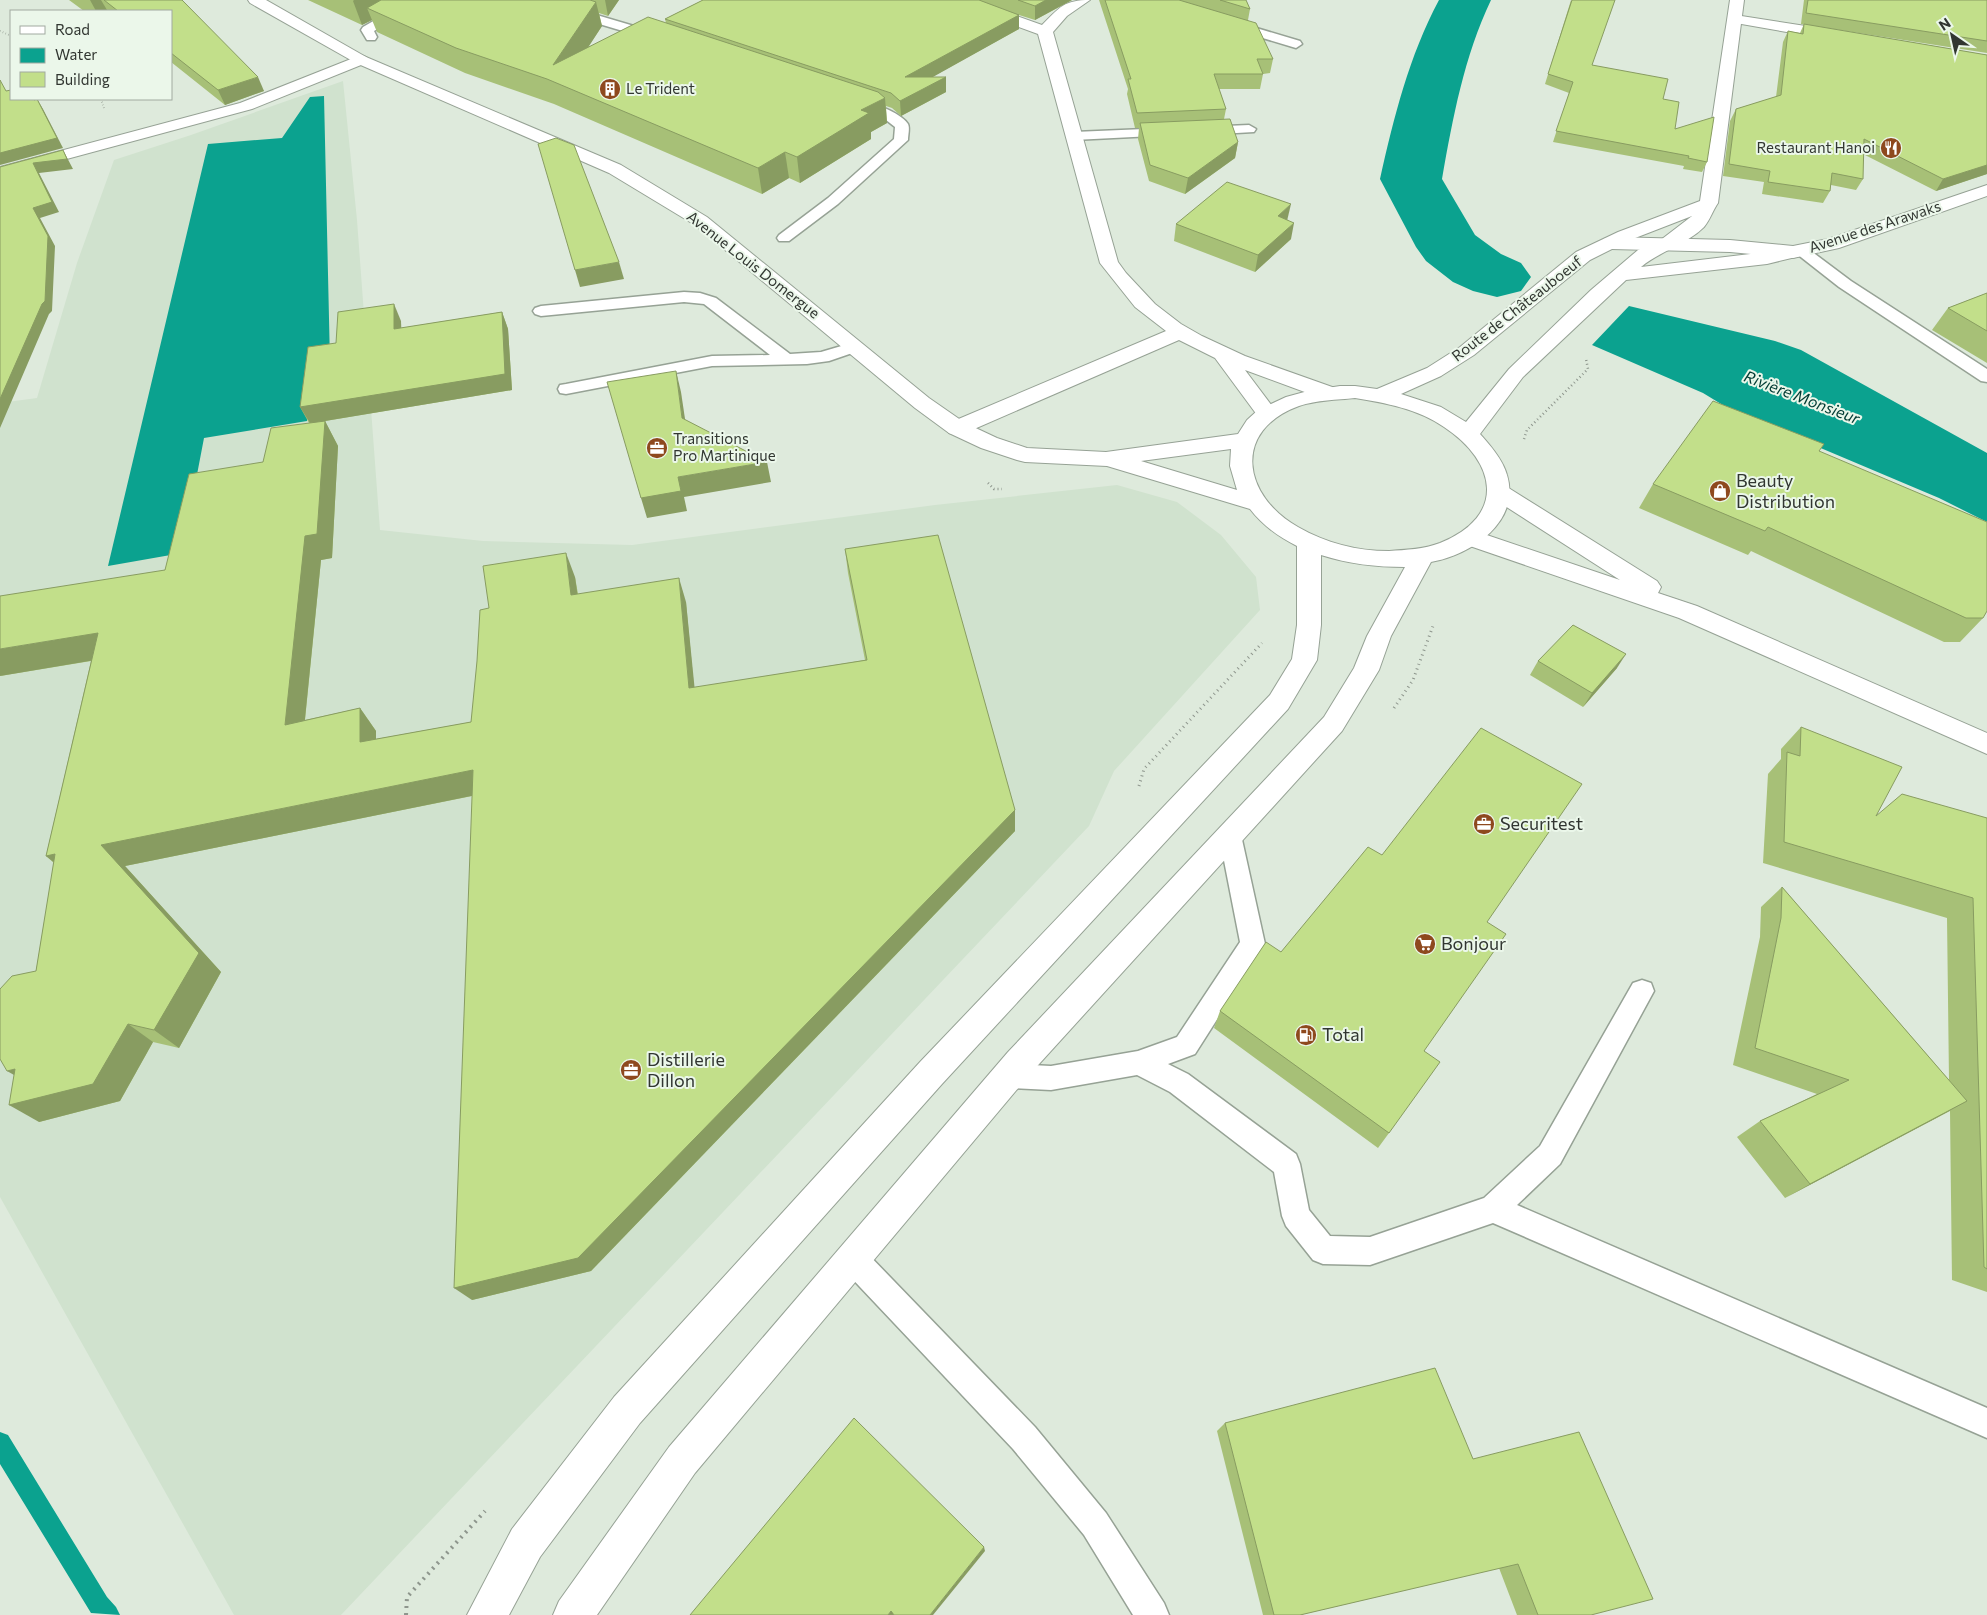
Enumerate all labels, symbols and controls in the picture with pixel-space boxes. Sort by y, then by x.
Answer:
legend [10,10,172,100]
north arrow [1927,10,1977,60]
text: N [1935,14,1954,34]
text: Road [55,20,90,38]
text: Water [55,45,97,63]
text: Building [55,70,110,88]
building icon: Le Trident [598,77,622,101]
place label: Le Trident [626,79,695,97]
restaurant icon: Restaurant Hanoi [1879,136,1903,160]
place label: Restaurant Hanoi [1757,138,1875,156]
street label: Avenue des Arawaks [1806,196,1943,256]
street label: Avenue Louis Domergue [684,207,824,322]
street label: Route de Châteauboeuf [1448,252,1585,365]
water label: Rivière Monsieur [1742,366,1863,428]
place label: Transitions Pro Martinique [673,429,776,464]
office icon: Transitions Pro Martinique [645,436,669,460]
place label: Beauty Distribution [1736,469,1835,512]
shop icon: Beauty Distribution [1708,479,1732,503]
office icon: Securitest [1472,812,1496,836]
place label: Securitest [1500,812,1583,834]
supermarket icon: Bonjour [1413,932,1437,956]
place label: Bonjour [1441,932,1506,954]
fuel station icon: Total [1294,1023,1318,1047]
place label: Total [1322,1023,1364,1045]
place label: Distillerie Dillon [647,1048,725,1091]
office icon: Distillerie Dillon [619,1058,643,1082]

